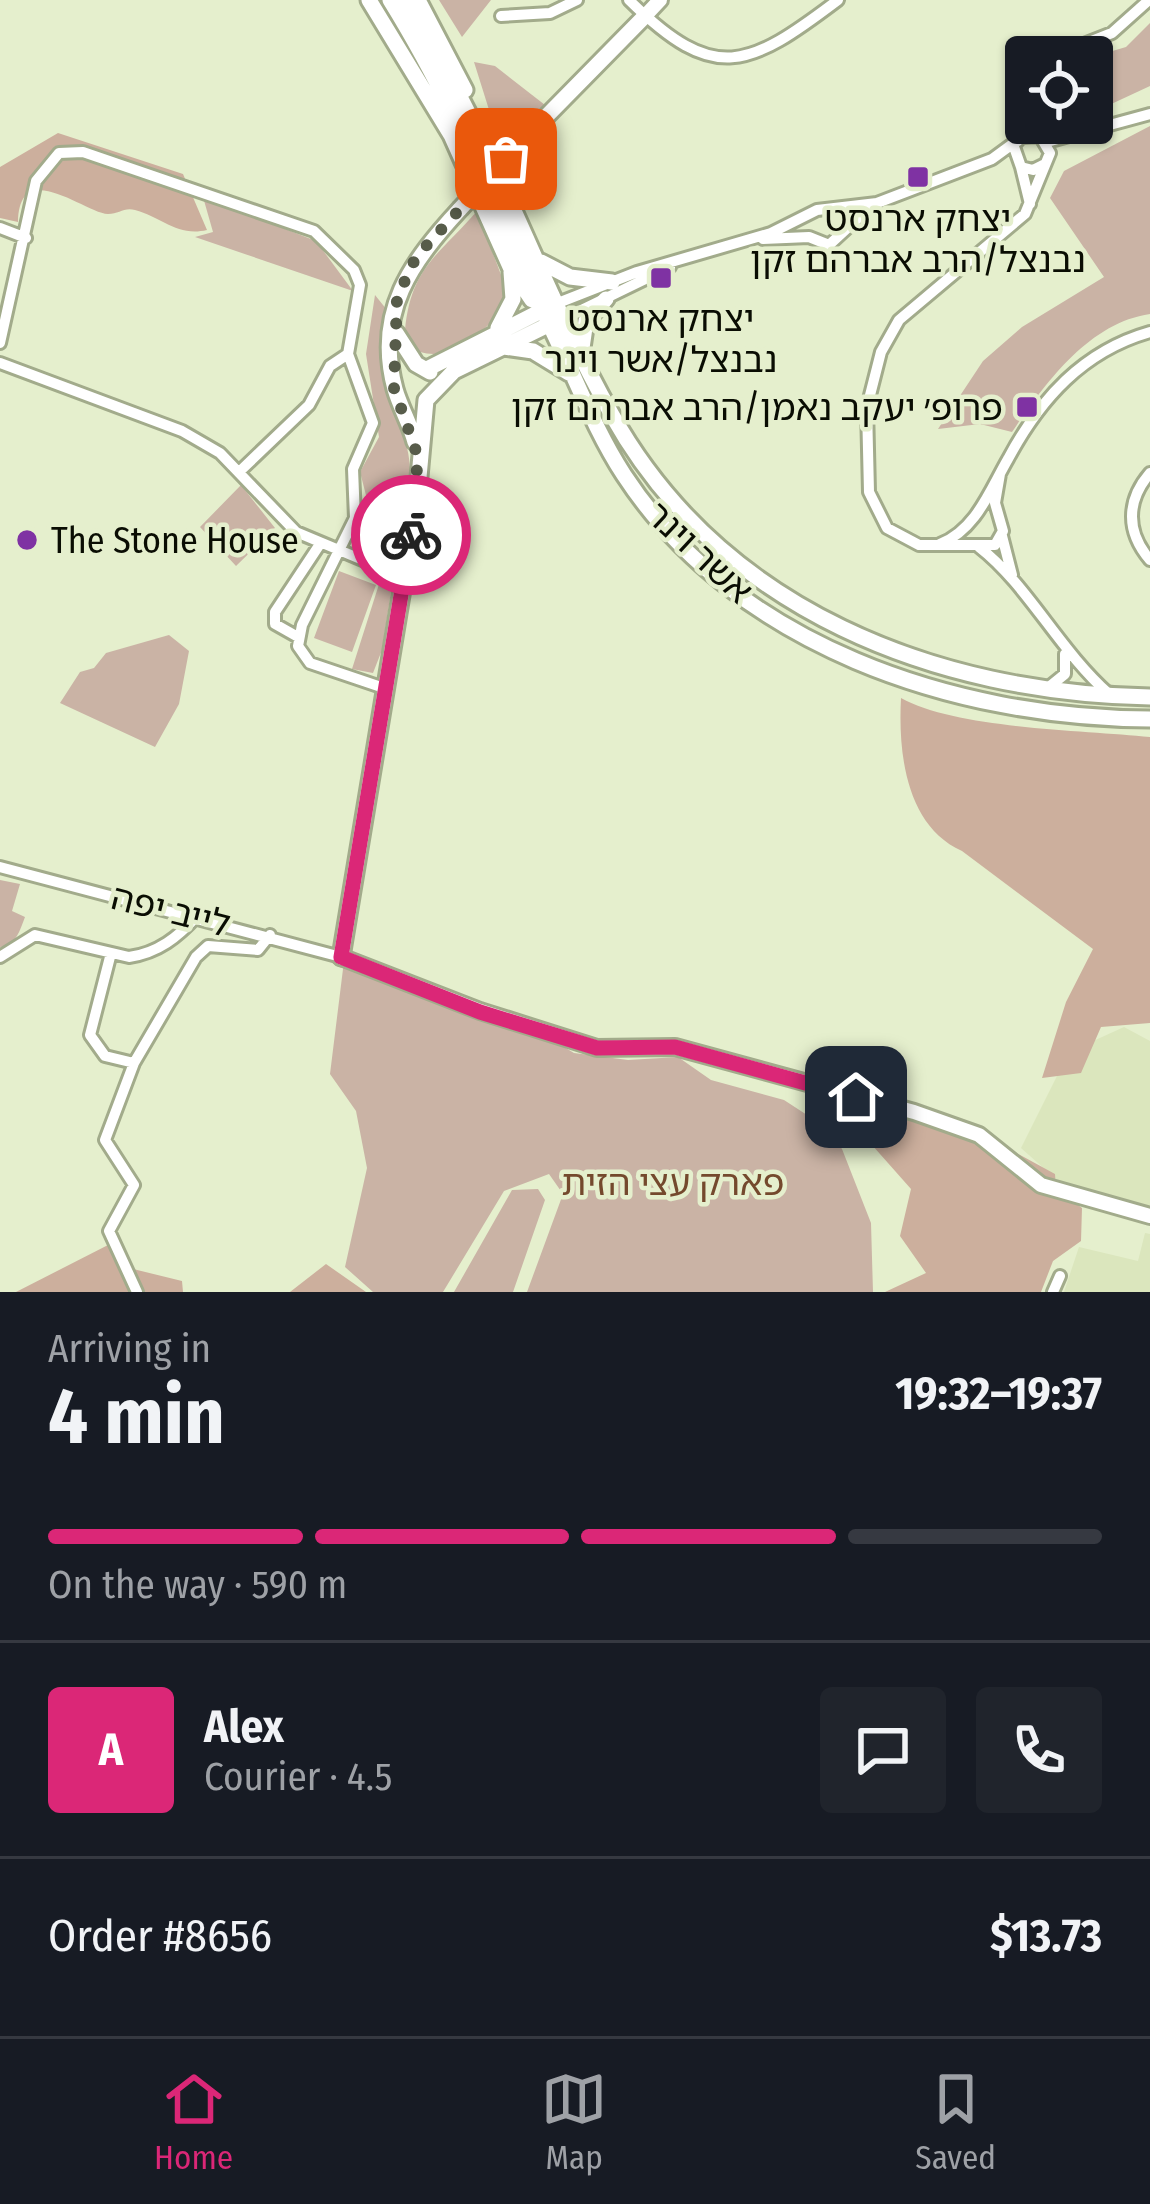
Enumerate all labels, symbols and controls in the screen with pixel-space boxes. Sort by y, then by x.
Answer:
map controls [1005,36,1113,144]
button: locate [1005,36,1113,144]
pin [455,108,557,210]
icon: bag [473,126,539,192]
marker: יצחק ארנסט נבנצל/הרב אברהם זקן [905,164,931,190]
place label: יצחק ארנסט נבנצל/הרב אברהם זקן [750,197,1086,282]
marker: יצחק ארנסט נבנצל/אשר וינר [648,265,674,291]
place label: יצחק ארנסט נבנצל/אשר וינר [545,297,777,382]
place label: פרופ׳ יעקב נאמן/הרב אברהם זקן [511,386,1003,430]
marker: פרופ׳ יעקב נאמן/הרב אברהם זקן [1014,394,1040,420]
courier [351,475,471,595]
street label: אשר וינר [637,493,762,613]
icon: bike [378,502,444,568]
place label: The Stone House [51,519,299,563]
marker: The Stone House [14,527,40,553]
street label: לייב יפה [107,875,235,947]
pin [805,1046,907,1148]
icon: home [823,1064,889,1130]
park label: פארק עצי הזית [562,1161,784,1205]
text: Arriving in [48,1326,211,1372]
text: 19:32–19:37 [895,1367,1102,1421]
text: 4 min [48,1370,225,1464]
text: On the way · 590 m [48,1562,347,1608]
button: chat [820,1687,946,1813]
button: phone [976,1687,1102,1813]
text: Alex [204,1700,284,1754]
text: A [99,1723,123,1777]
text: Courier · 4.5 [204,1754,392,1800]
text: Order #8656 [48,1909,272,1963]
text: $13.73 [990,1909,1102,1963]
tab: Home [154,2066,233,2178]
tab: Map [541,2066,607,2178]
tab: Saved [915,2066,996,2178]

